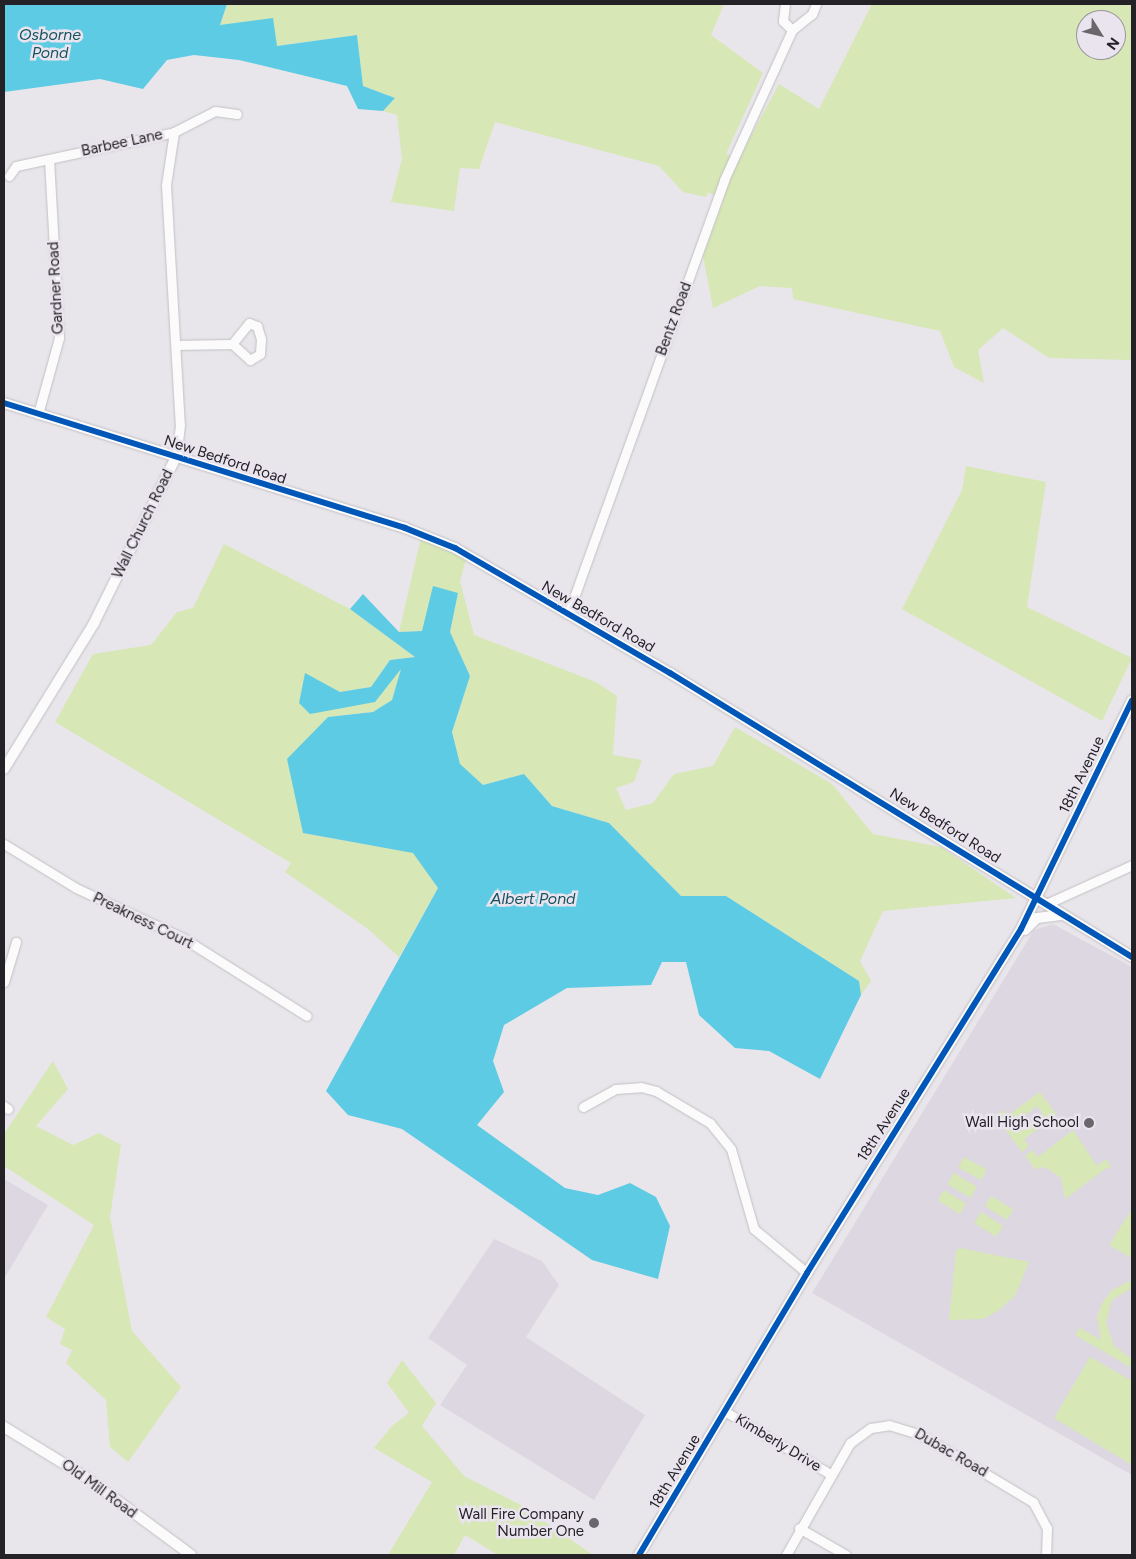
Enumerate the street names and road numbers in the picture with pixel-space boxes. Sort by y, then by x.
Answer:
street label: Barbee Lane [80,126,164,160]
street label: Gardner Road [45,241,67,335]
street label: Bentz Road [652,280,696,358]
street label: New Bedford Road [162,432,288,488]
street label: Wall Church Road [109,467,177,581]
street label: New Bedford Road [538,577,658,657]
street label: 18th Avenue [1056,733,1108,817]
street label: New Bedford Road [886,785,1004,867]
street label: Preakness Court [90,889,196,953]
street label: 18th Avenue [854,1085,914,1165]
street label: Kimberly Drive [732,1410,824,1476]
street label: Dubac Road [911,1425,991,1481]
street label: 18th Avenue [646,1431,704,1513]
street label: Old Mill Road [58,1456,140,1522]

